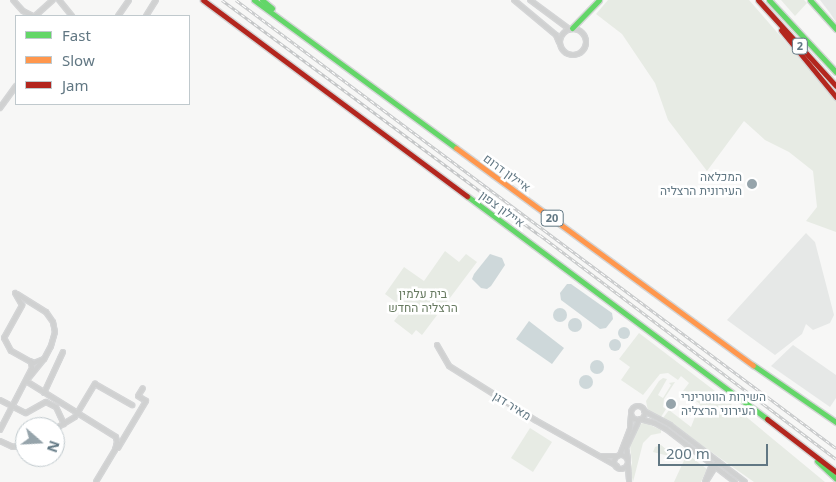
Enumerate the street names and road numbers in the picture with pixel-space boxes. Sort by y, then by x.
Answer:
road number: 2 [791,37,809,54]
street label: איילון דרום [481,151,533,195]
street label: איילון צפון [477,188,527,230]
road number: 20 [540,210,564,227]
street label: מאיר דגן [490,389,534,423]

